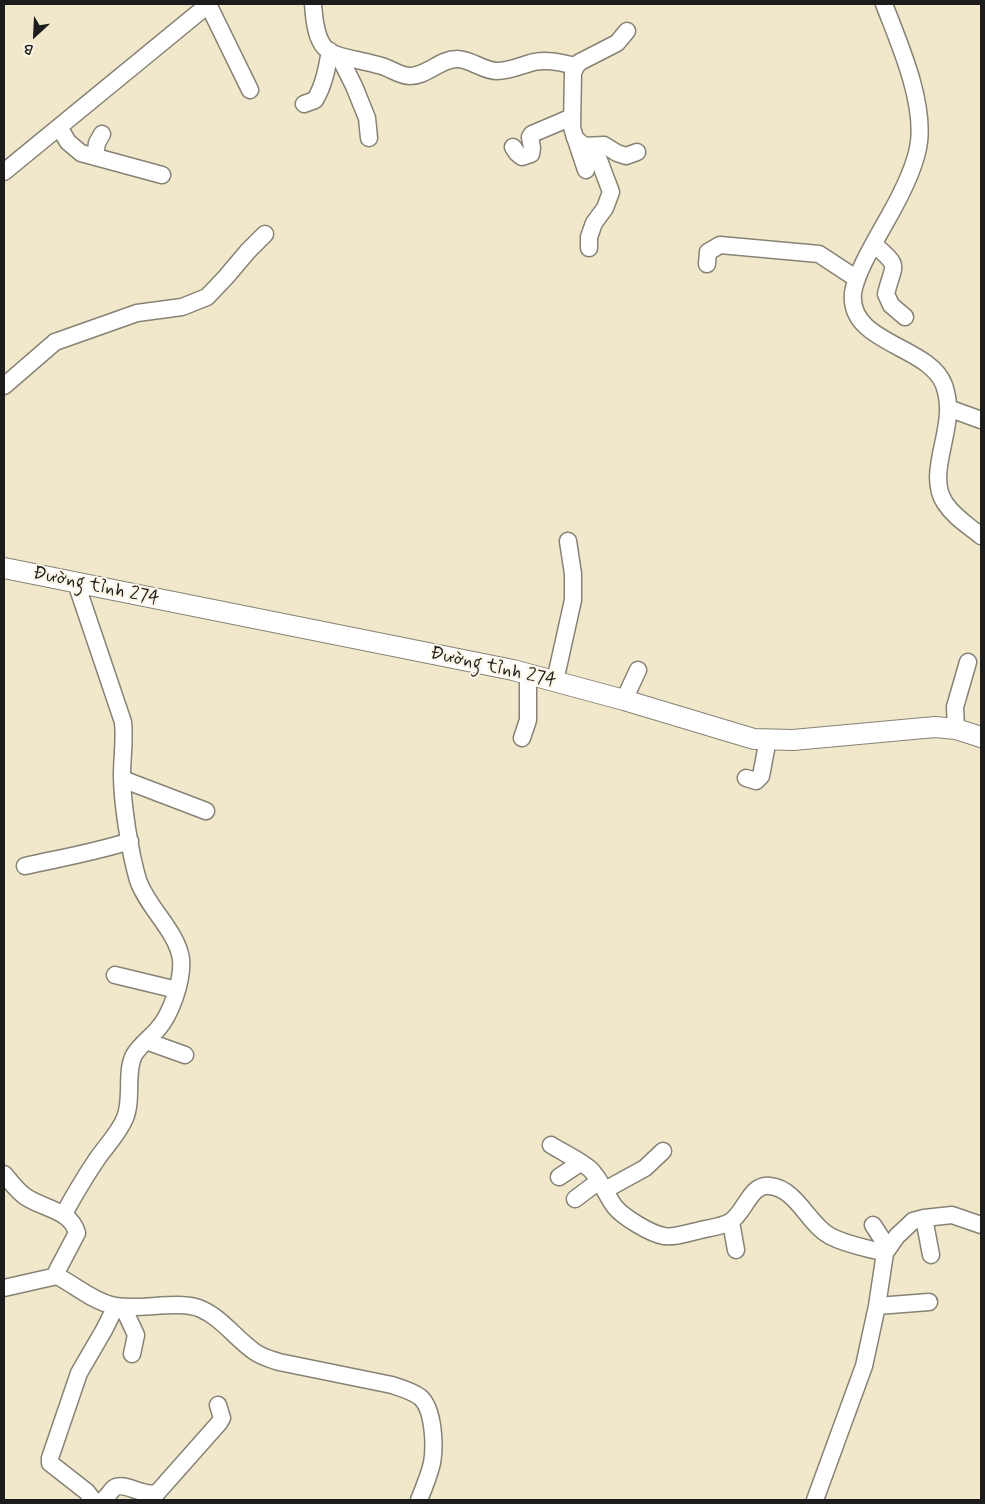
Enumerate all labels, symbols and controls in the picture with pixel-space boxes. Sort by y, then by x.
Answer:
north arrow [10,10,60,60]
text: B [21,39,36,59]
street label: Đường tỉnh 274 [31,562,161,612]
street label: Đường tỉnh 274 [428,642,558,694]

